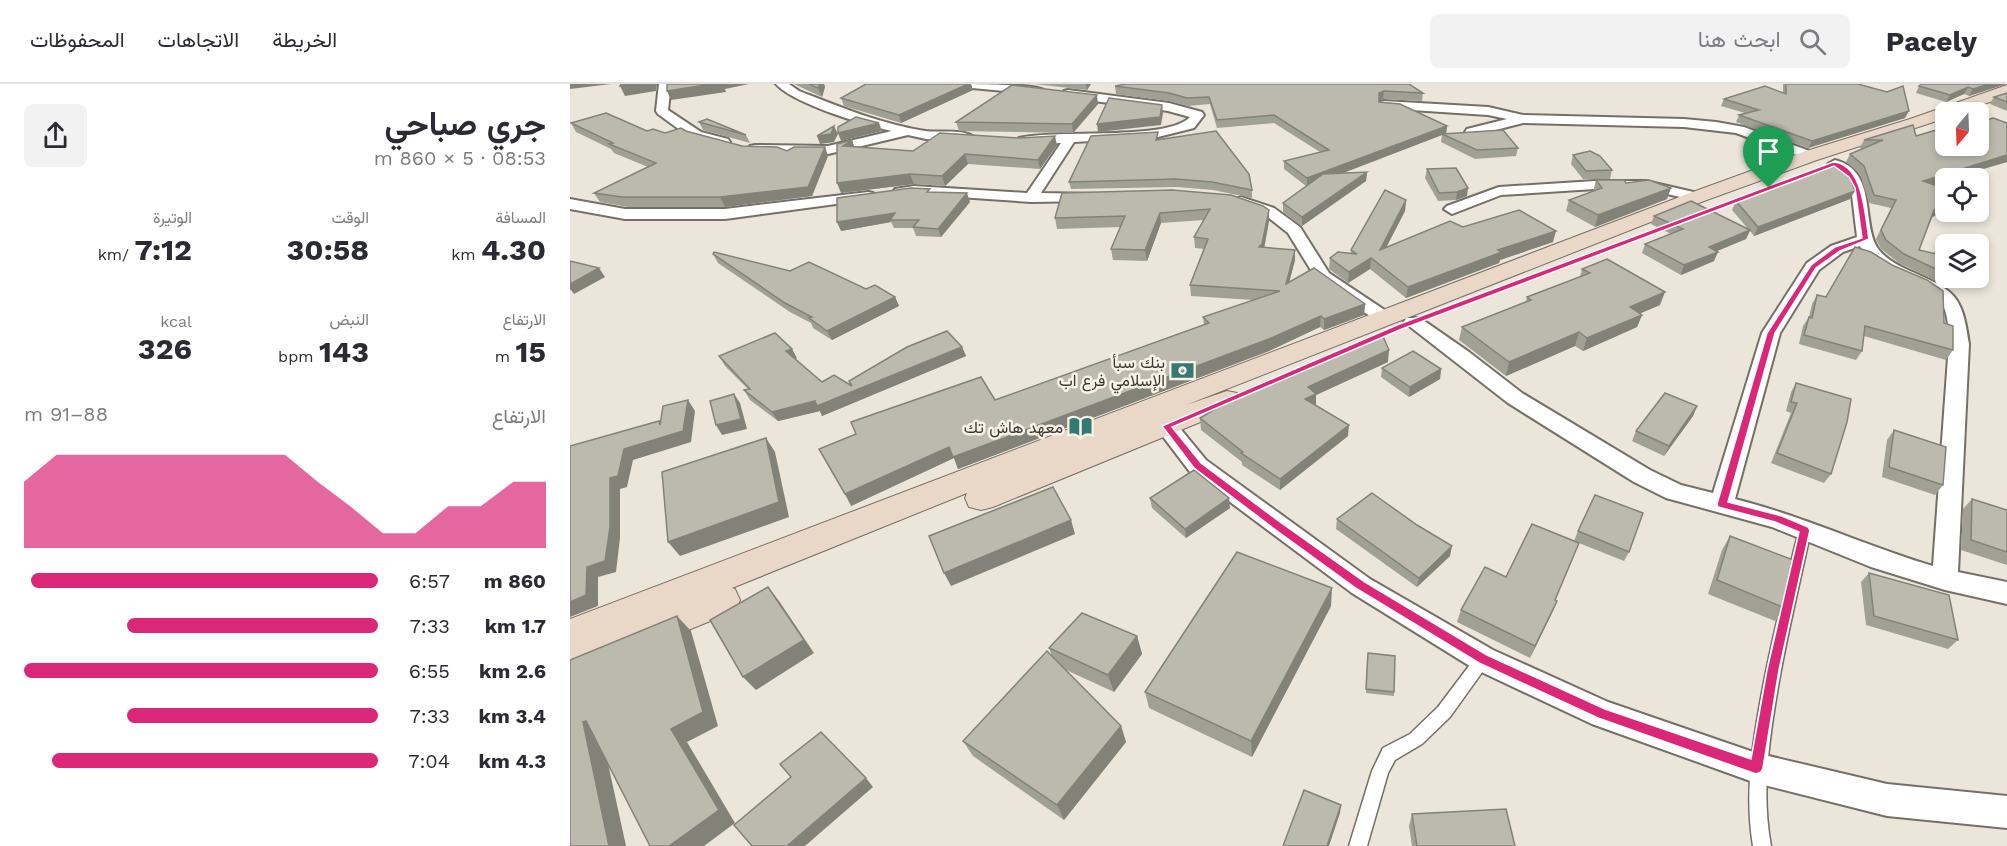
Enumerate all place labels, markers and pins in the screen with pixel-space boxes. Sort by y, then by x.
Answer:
pin [1743,126,1794,188]
place label: بنك سبأ الإسلامي فرع اب [1059,353,1165,394]
bank icon: بنك سبأ الإسلامي فرع اب [1170,358,1196,384]
library icon: معهد هاش تك [1068,414,1094,440]
place label: معهد هاش تك [964,418,1063,438]

